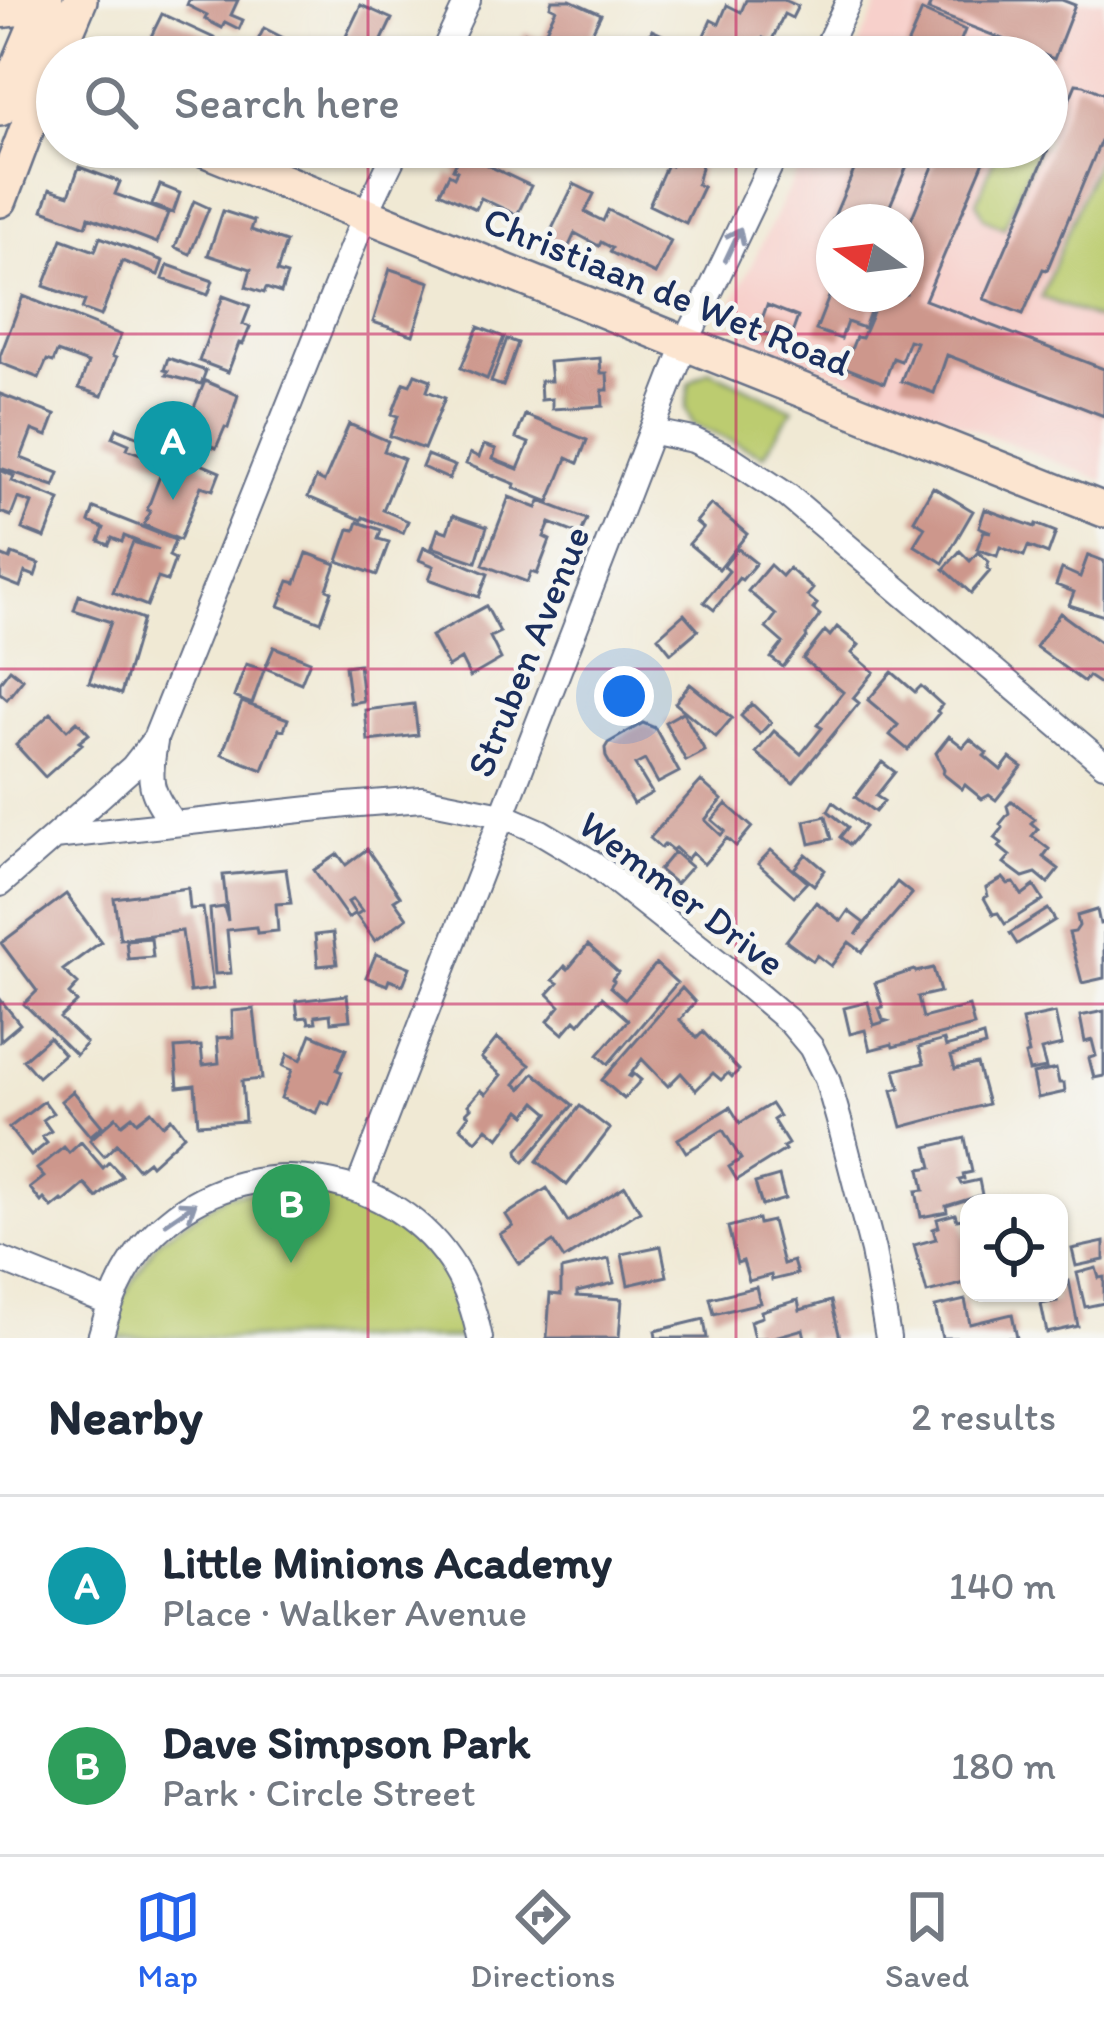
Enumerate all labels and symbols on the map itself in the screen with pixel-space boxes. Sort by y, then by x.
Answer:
street label: Christiaan de Wet Road [477,196,857,386]
north arrow [816,204,924,312]
one-way arrow [723,227,745,263]
pin: A [134,401,212,500]
street label: Struben Avenue [456,519,600,783]
your location [594,666,654,726]
street label: Wemmer Drive [570,800,794,986]
pin: B [252,1164,330,1263]
one-way arrow [164,1201,198,1226]

